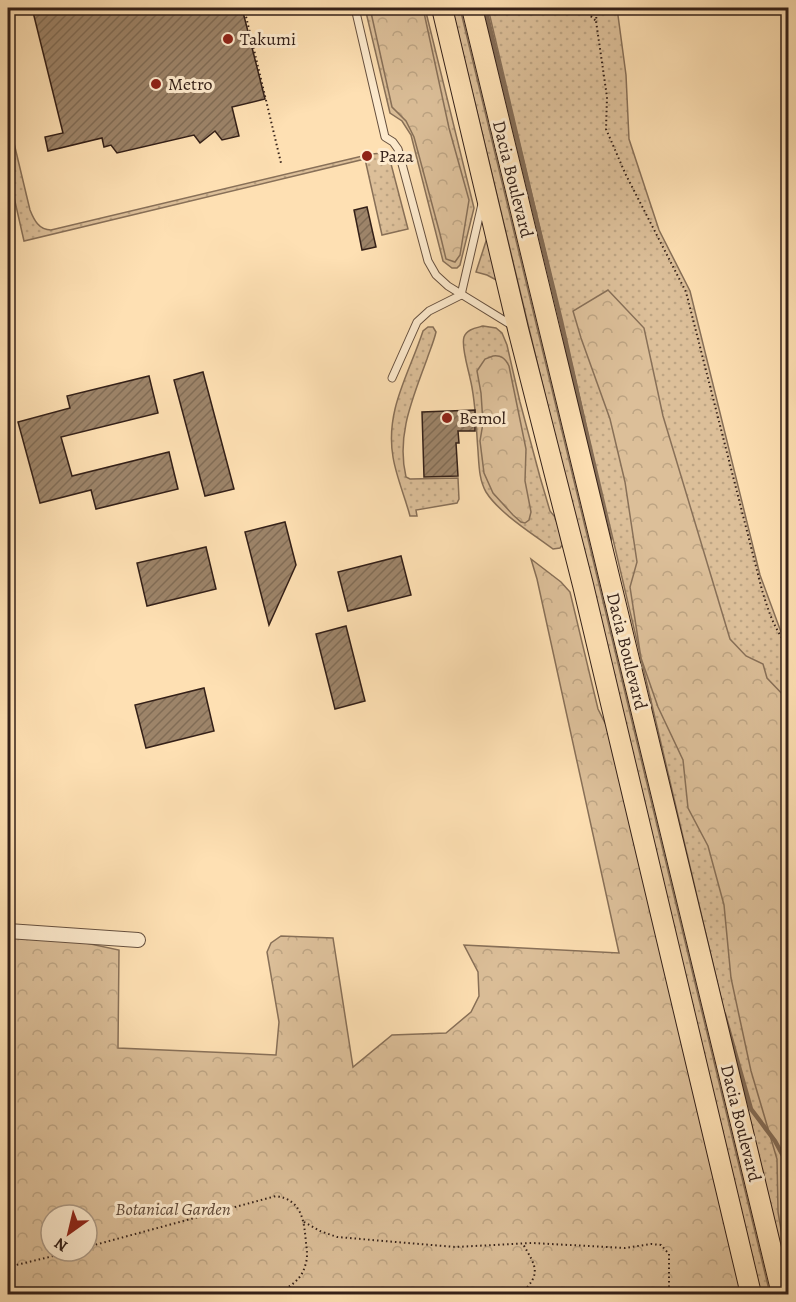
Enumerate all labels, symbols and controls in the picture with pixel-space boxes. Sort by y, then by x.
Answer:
place label: Takumi [240,27,296,51]
marker: Takumi [221,32,235,46]
place label: Metro [168,72,213,96]
marker: Metro [149,77,163,91]
street label: Dacia Boulevard [487,118,539,240]
place label: Paza [379,144,414,168]
marker: Paza [360,149,374,163]
place label: Bemol [459,406,507,430]
marker: Bemol [440,411,454,425]
street label: Dacia Boulevard [601,590,653,712]
street label: Dacia Boulevard [715,1062,767,1184]
park label: Botanical Garden [115,1197,231,1221]
north arrow [39,1203,99,1263]
text: N [50,1232,72,1257]

